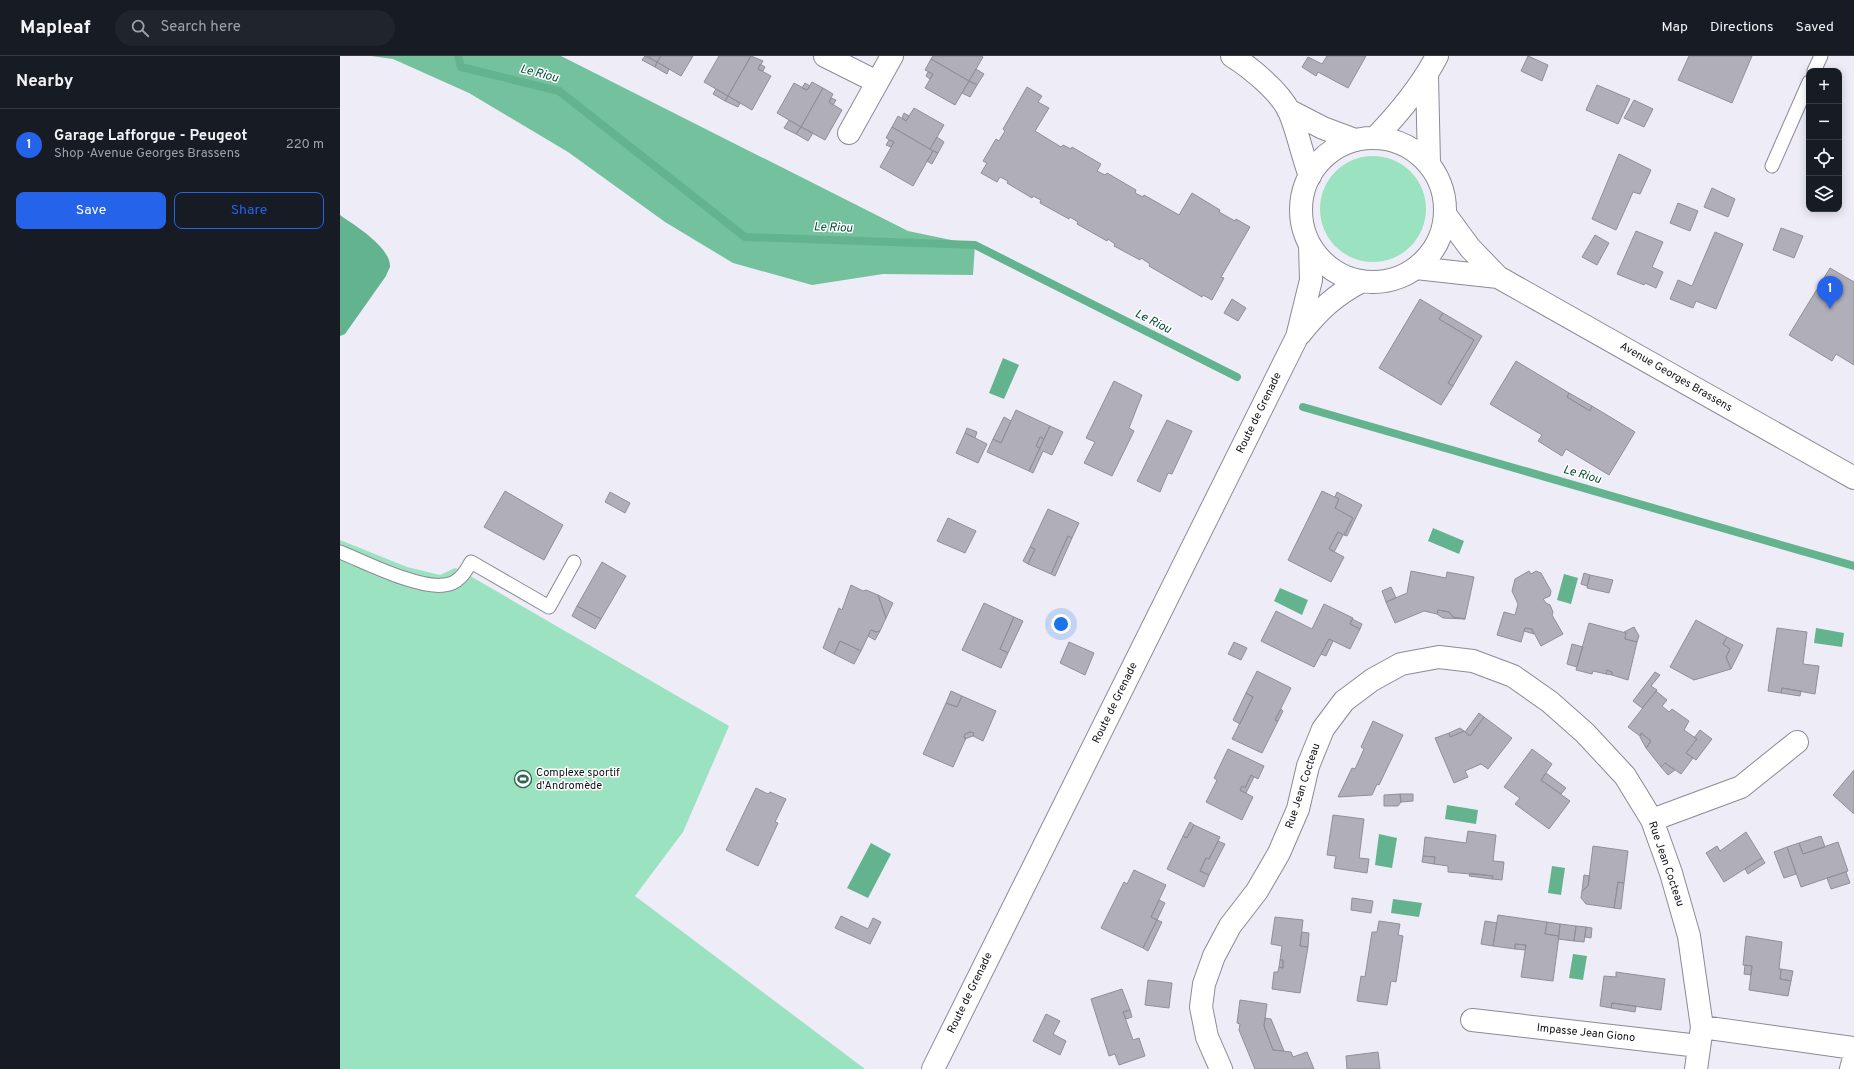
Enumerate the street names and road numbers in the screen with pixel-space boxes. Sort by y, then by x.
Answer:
street label: Avenue Georges Brassens [1617,339,1735,415]
street label: Route de Grenade [1233,370,1285,456]
street label: Route de Grenade [1089,660,1141,746]
street label: Rue Jean Cocteau [1283,741,1323,831]
street label: Rue Jean Cocteau [1645,820,1687,908]
street label: Route de Grenade [944,950,996,1036]
street label: Impasse Jean Giono [1536,1021,1636,1045]

